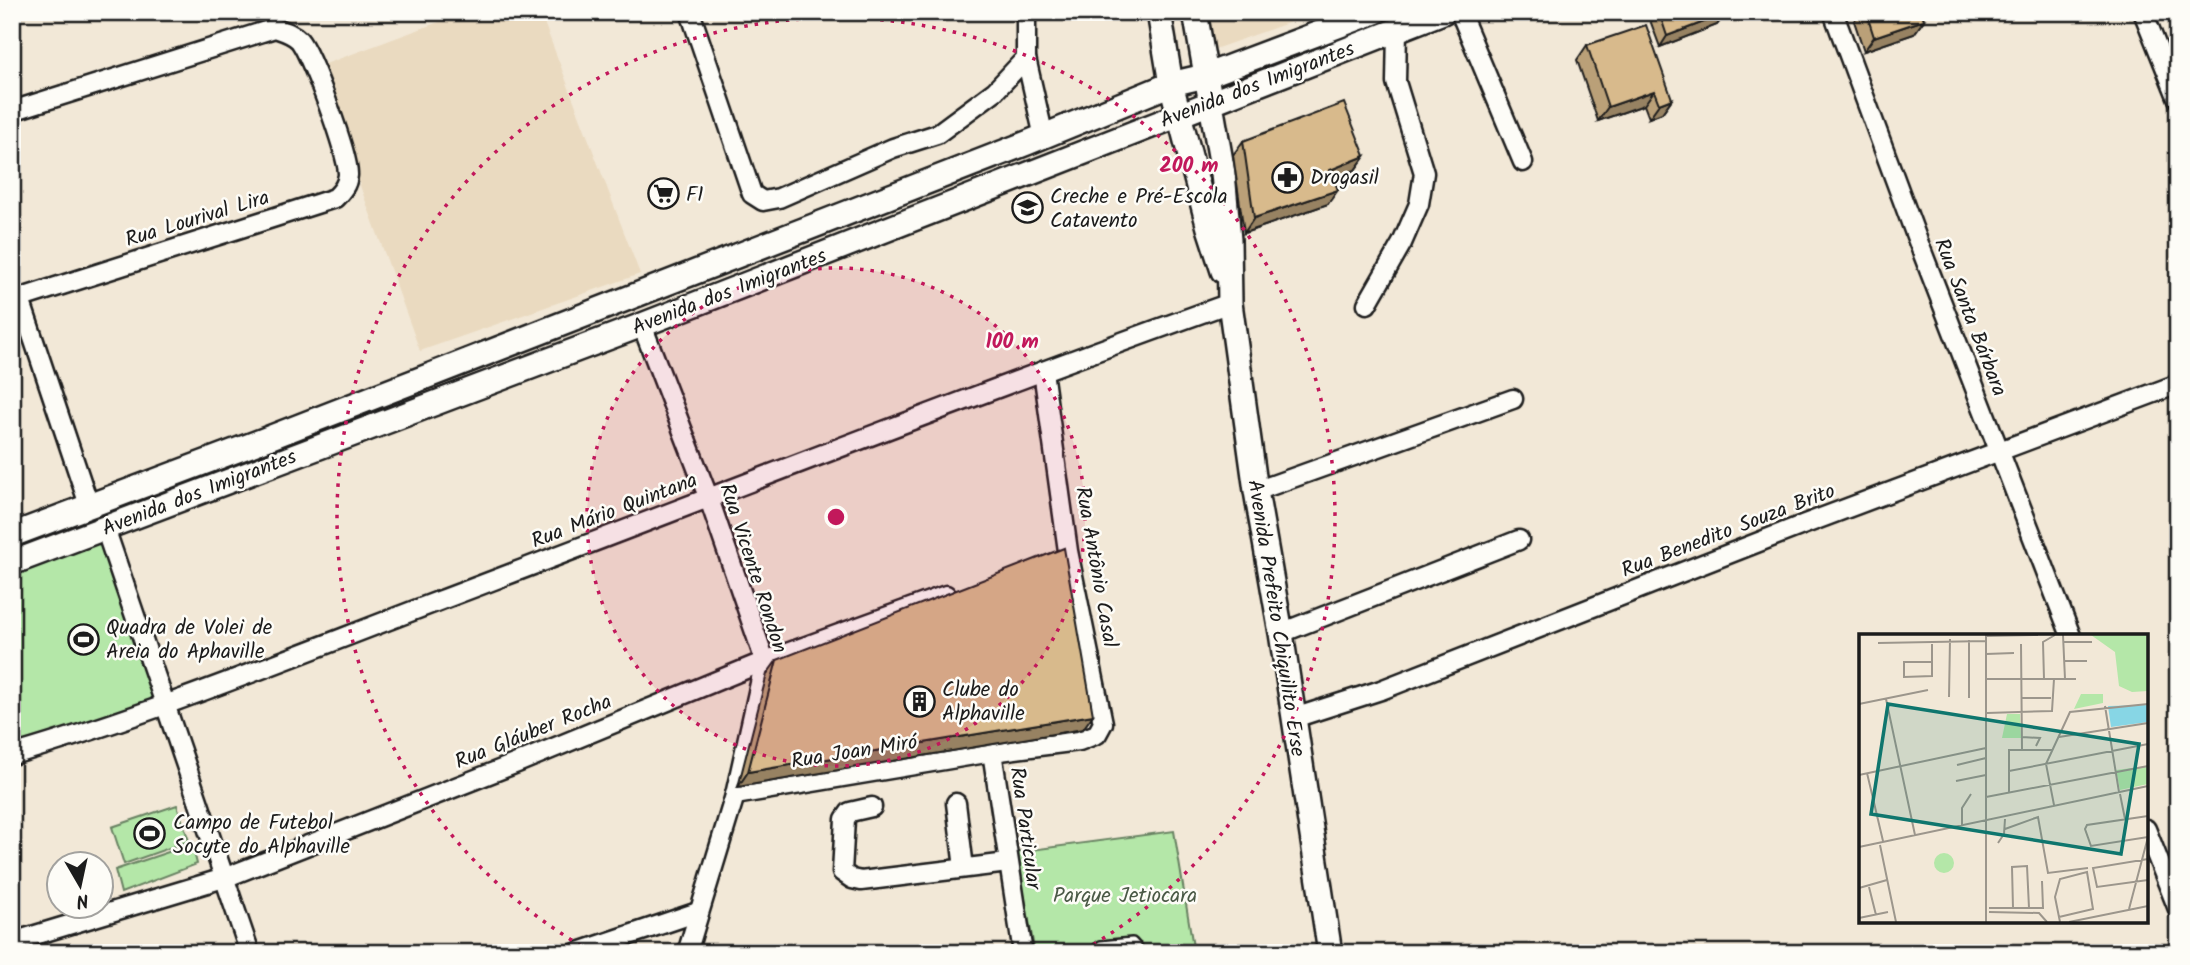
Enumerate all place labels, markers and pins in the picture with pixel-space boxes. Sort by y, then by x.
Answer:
pharmacy icon: Drogasil [1270,160,1304,194]
place label: Drogasil [1310,162,1379,195]
supermarket icon: F1 [646,177,680,211]
place label: F1 [686,179,704,212]
place label: Creche e Pré-Escola Catavento [1050,181,1228,238]
school or university icon: Creche e Pré-Escola Catavento [1010,191,1044,225]
centre of rings [824,505,848,529]
place label: Quadra de Volei de Areia do Aphaville [106,612,273,669]
sports icon: Quadra de Volei de Areia do Aphaville [66,622,100,656]
place label: Clube do Alphaville [942,674,1025,731]
building icon: Clube do Alphaville [902,684,936,718]
place label: Campo de Futebol Socyte do Alphaville [173,807,350,864]
sports icon: Campo de Futebol Socyte do Alphaville [133,817,167,851]

